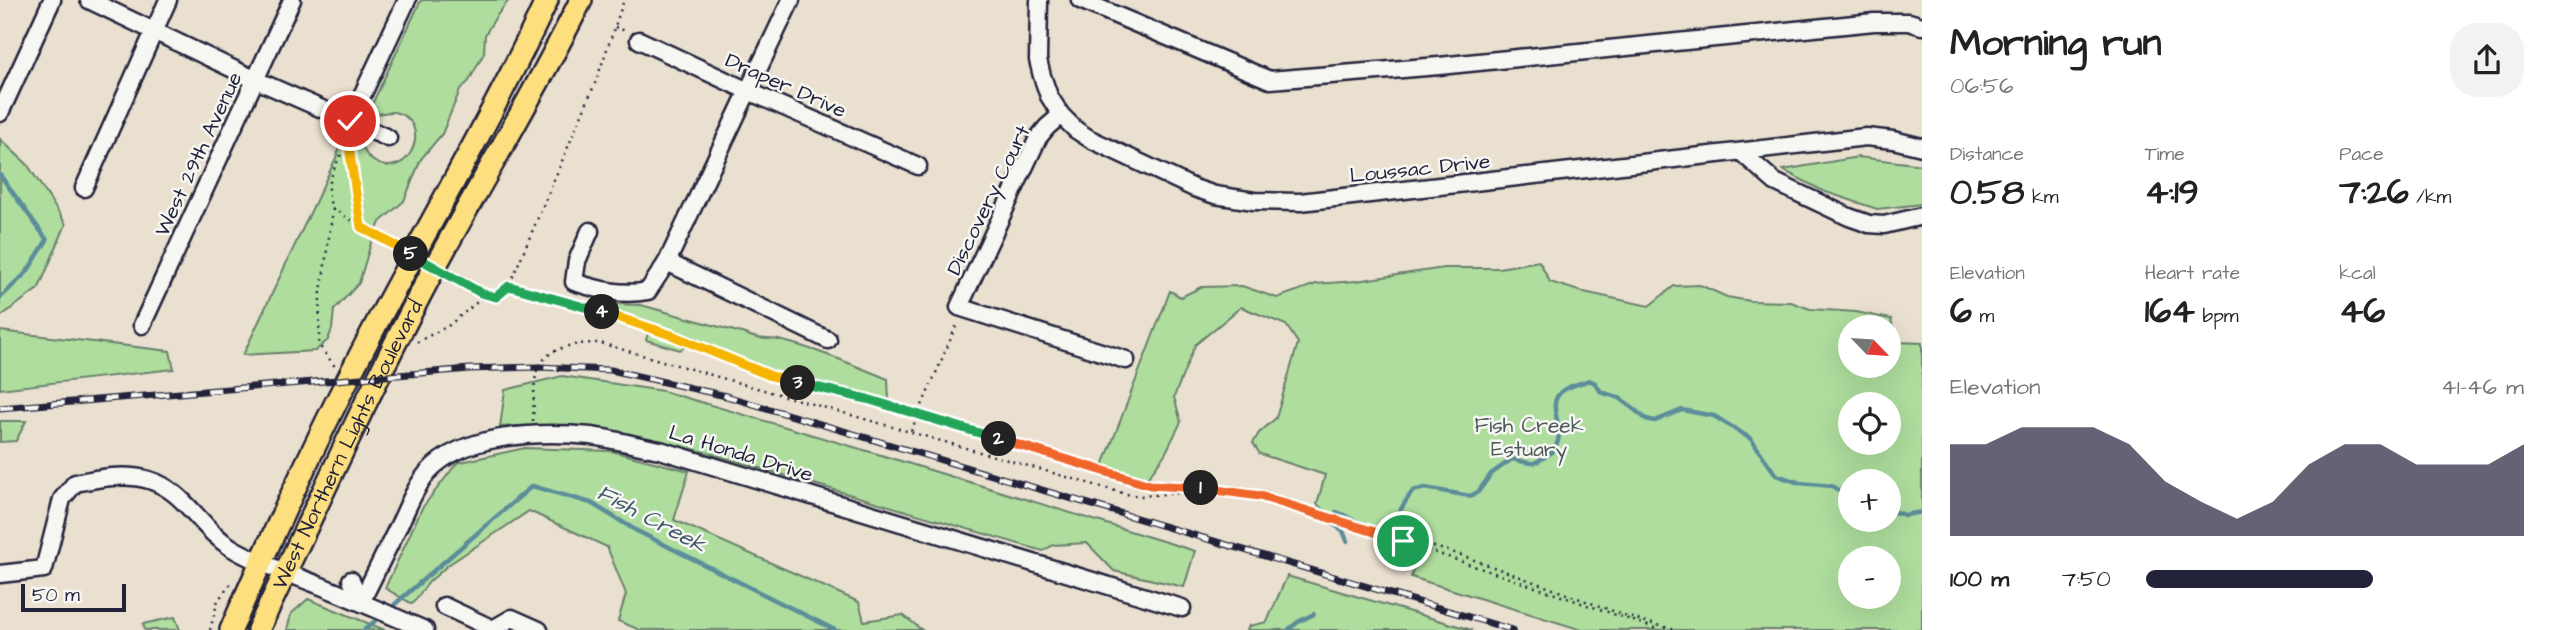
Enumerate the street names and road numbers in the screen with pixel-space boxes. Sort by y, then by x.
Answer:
street label: Draper Drive [720,46,851,126]
street label: West 29th Avenue [148,67,249,241]
street label: Discovery Court [940,120,1039,281]
street label: Loussac Drive [1348,147,1492,190]
street label: West Northern Lights Boulevard [265,294,430,594]
street label: La Honda Drive [665,418,816,489]

